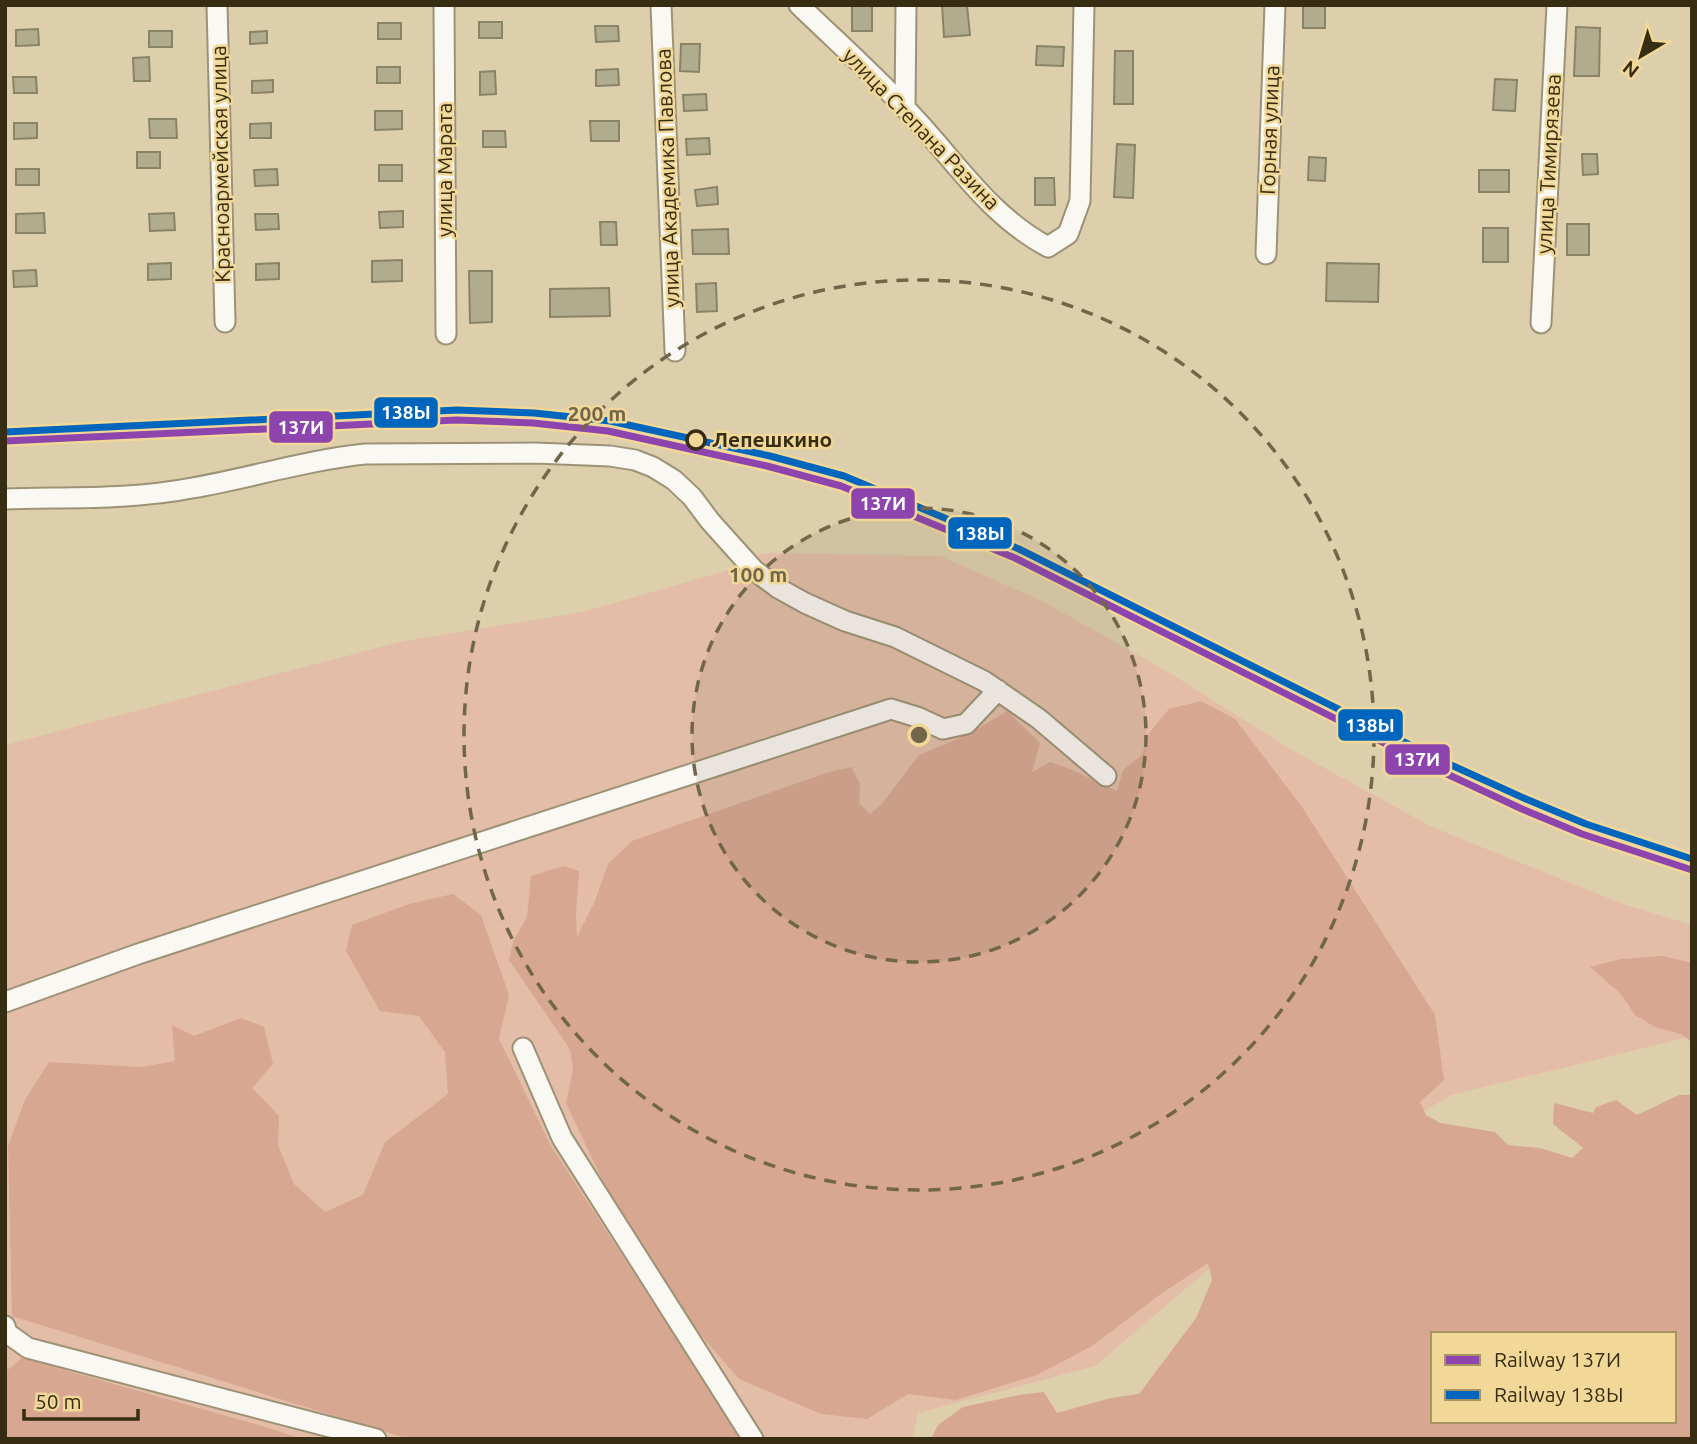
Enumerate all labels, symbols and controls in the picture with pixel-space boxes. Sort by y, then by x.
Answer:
north arrow [1606,21,1676,91]
street label: улица Степана Разина [838,43,1005,214]
street label: Красноармейская улица [206,45,234,283]
street label: улица Академика Павлова [650,48,684,308]
text: N [1618,56,1643,82]
street label: Горная улица [1255,65,1283,195]
street label: улица Тимирязева [1531,73,1565,255]
street label: улица Марата [432,103,456,237]
line badge: 138Ы [373,396,439,429]
text: 138Ы [381,401,431,423]
text: 200 m [568,401,626,425]
line badge: 137И [268,410,334,444]
text: 137И [278,416,324,438]
place label: Лепешкино [712,427,832,451]
marker: Лепешкино [686,430,706,450]
line badge: 137И [850,487,916,520]
text: 137И [860,492,906,514]
line badge: 138Ы [947,516,1013,550]
text: 138Ы [955,522,1005,544]
text: 100 m [729,562,787,586]
line badge: 138Ы [1337,708,1404,742]
text: 138Ы [1345,714,1395,736]
centre of rings [907,723,931,747]
line badge: 137И [1384,743,1451,776]
text: 137И [1394,748,1440,770]
legend [1431,1332,1676,1423]
text: Railway 137И [1494,1347,1621,1371]
scale bar [24,1378,138,1422]
text: Railway 138Ы [1494,1382,1623,1406]
text: 50 m [35,1389,82,1413]

